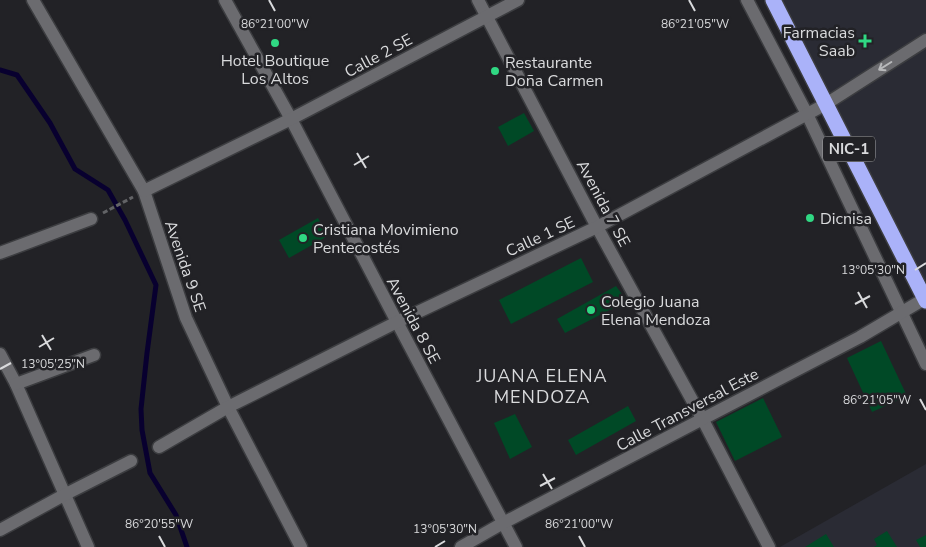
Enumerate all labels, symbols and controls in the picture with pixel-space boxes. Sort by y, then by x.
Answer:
text: 86°21'00"W [241,16,309,32]
text: 86°21'05"W [661,16,729,32]
place label: Farmacias Saab [783,22,855,62]
street label: Calle 2 SE [341,29,416,83]
marker: Farmacias Saab [859,35,871,47]
marker: Hotel Boutique Los Altos [269,37,281,49]
place label: Hotel Boutique Los Altos [221,50,329,90]
place label: Restaurante Doña Carmen [505,52,603,92]
one-way arrow [878,62,892,72]
marker: Restaurante Doña Carmen [489,65,501,77]
road number: NIC-1 [823,136,875,162]
street label: Avenida 7 SE [571,156,635,251]
place label: Dicnisa [820,208,872,230]
street label: Calle 1 SE [502,211,579,262]
marker: Dicnisa [804,212,816,224]
street label: Avenida 9 SE [159,218,211,315]
place label: Cristiana Movimieno Pentecostés [313,219,459,259]
marker: Cristiana Movimieno Pentecostés [297,232,309,244]
text: 13°05'30"N [841,262,905,278]
street label: Avenida 8 SE [381,273,445,368]
place label: Colegio Juana Elena Mendoza [601,291,710,331]
marker: Colegio Juana Elena Mendoza [585,304,597,316]
text: 13°05'25"N [21,356,85,372]
street label: Calle Transversal Este [612,363,763,457]
district label: JUANA ELENA MENDOZA [475,364,608,409]
text: 86°21'05"W [843,392,911,408]
text: 86°20'55"W [125,516,193,532]
text: 86°21'00"W [545,516,613,532]
text: 13°05'30"N [413,521,477,537]

